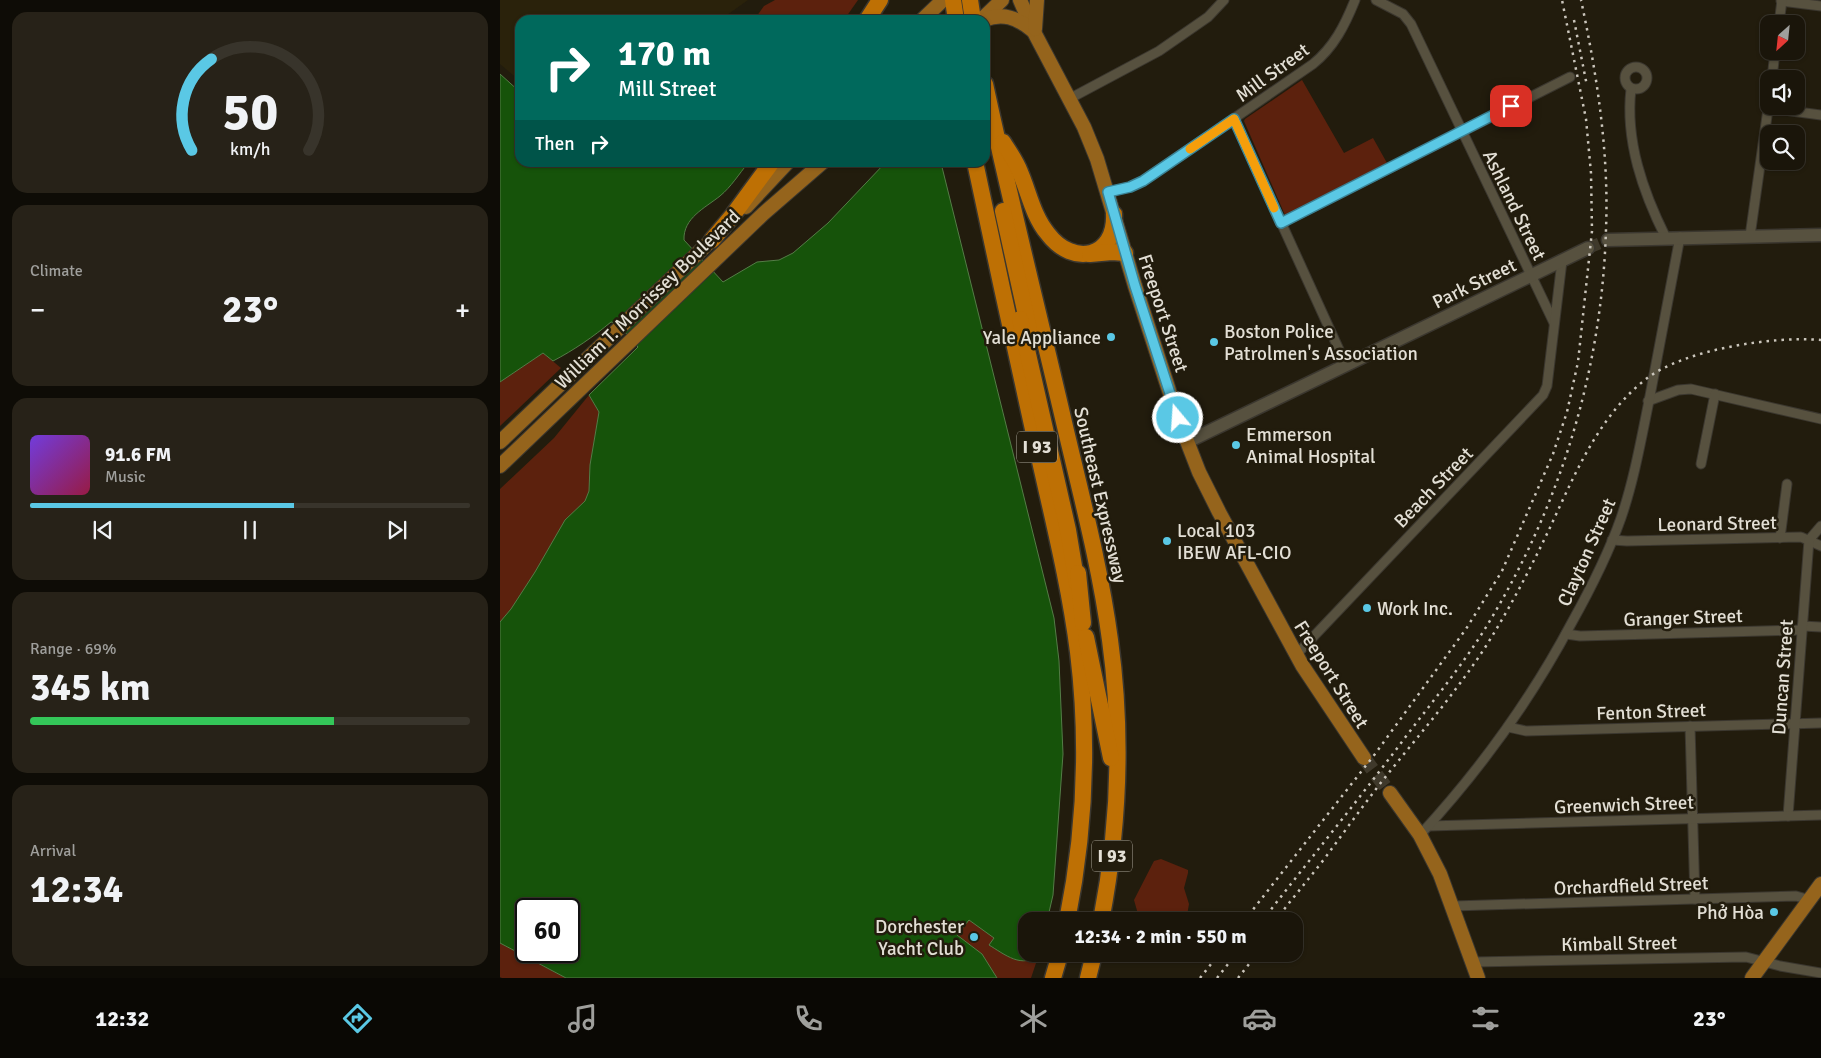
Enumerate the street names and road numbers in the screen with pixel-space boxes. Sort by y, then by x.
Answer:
street label: Mill Street [1231,38,1314,108]
street label: Ashland Street [1477,146,1551,265]
street label: William T. Morrissey Boulevard [550,205,745,395]
street label: Freeport Street [1133,251,1194,376]
street label: Park Street [1429,253,1521,314]
street label: Southeast Expressway [1068,405,1132,586]
road number: I 93 [1017,432,1057,462]
street label: Beach Street [1389,442,1479,533]
street label: Clayton Street [1552,494,1622,610]
street label: Leonard Street [1657,511,1777,537]
street label: Granger Street [1623,604,1743,632]
street label: Freeport Street [1288,616,1374,733]
street label: Duncan Street [1767,618,1799,736]
street label: Fenton Street [1596,698,1707,726]
street label: Greenwich Street [1554,791,1695,819]
road number: I 93 [1092,840,1132,871]
street label: Orchardfield Street [1553,871,1709,901]
street label: Kimball Street [1561,931,1678,957]

